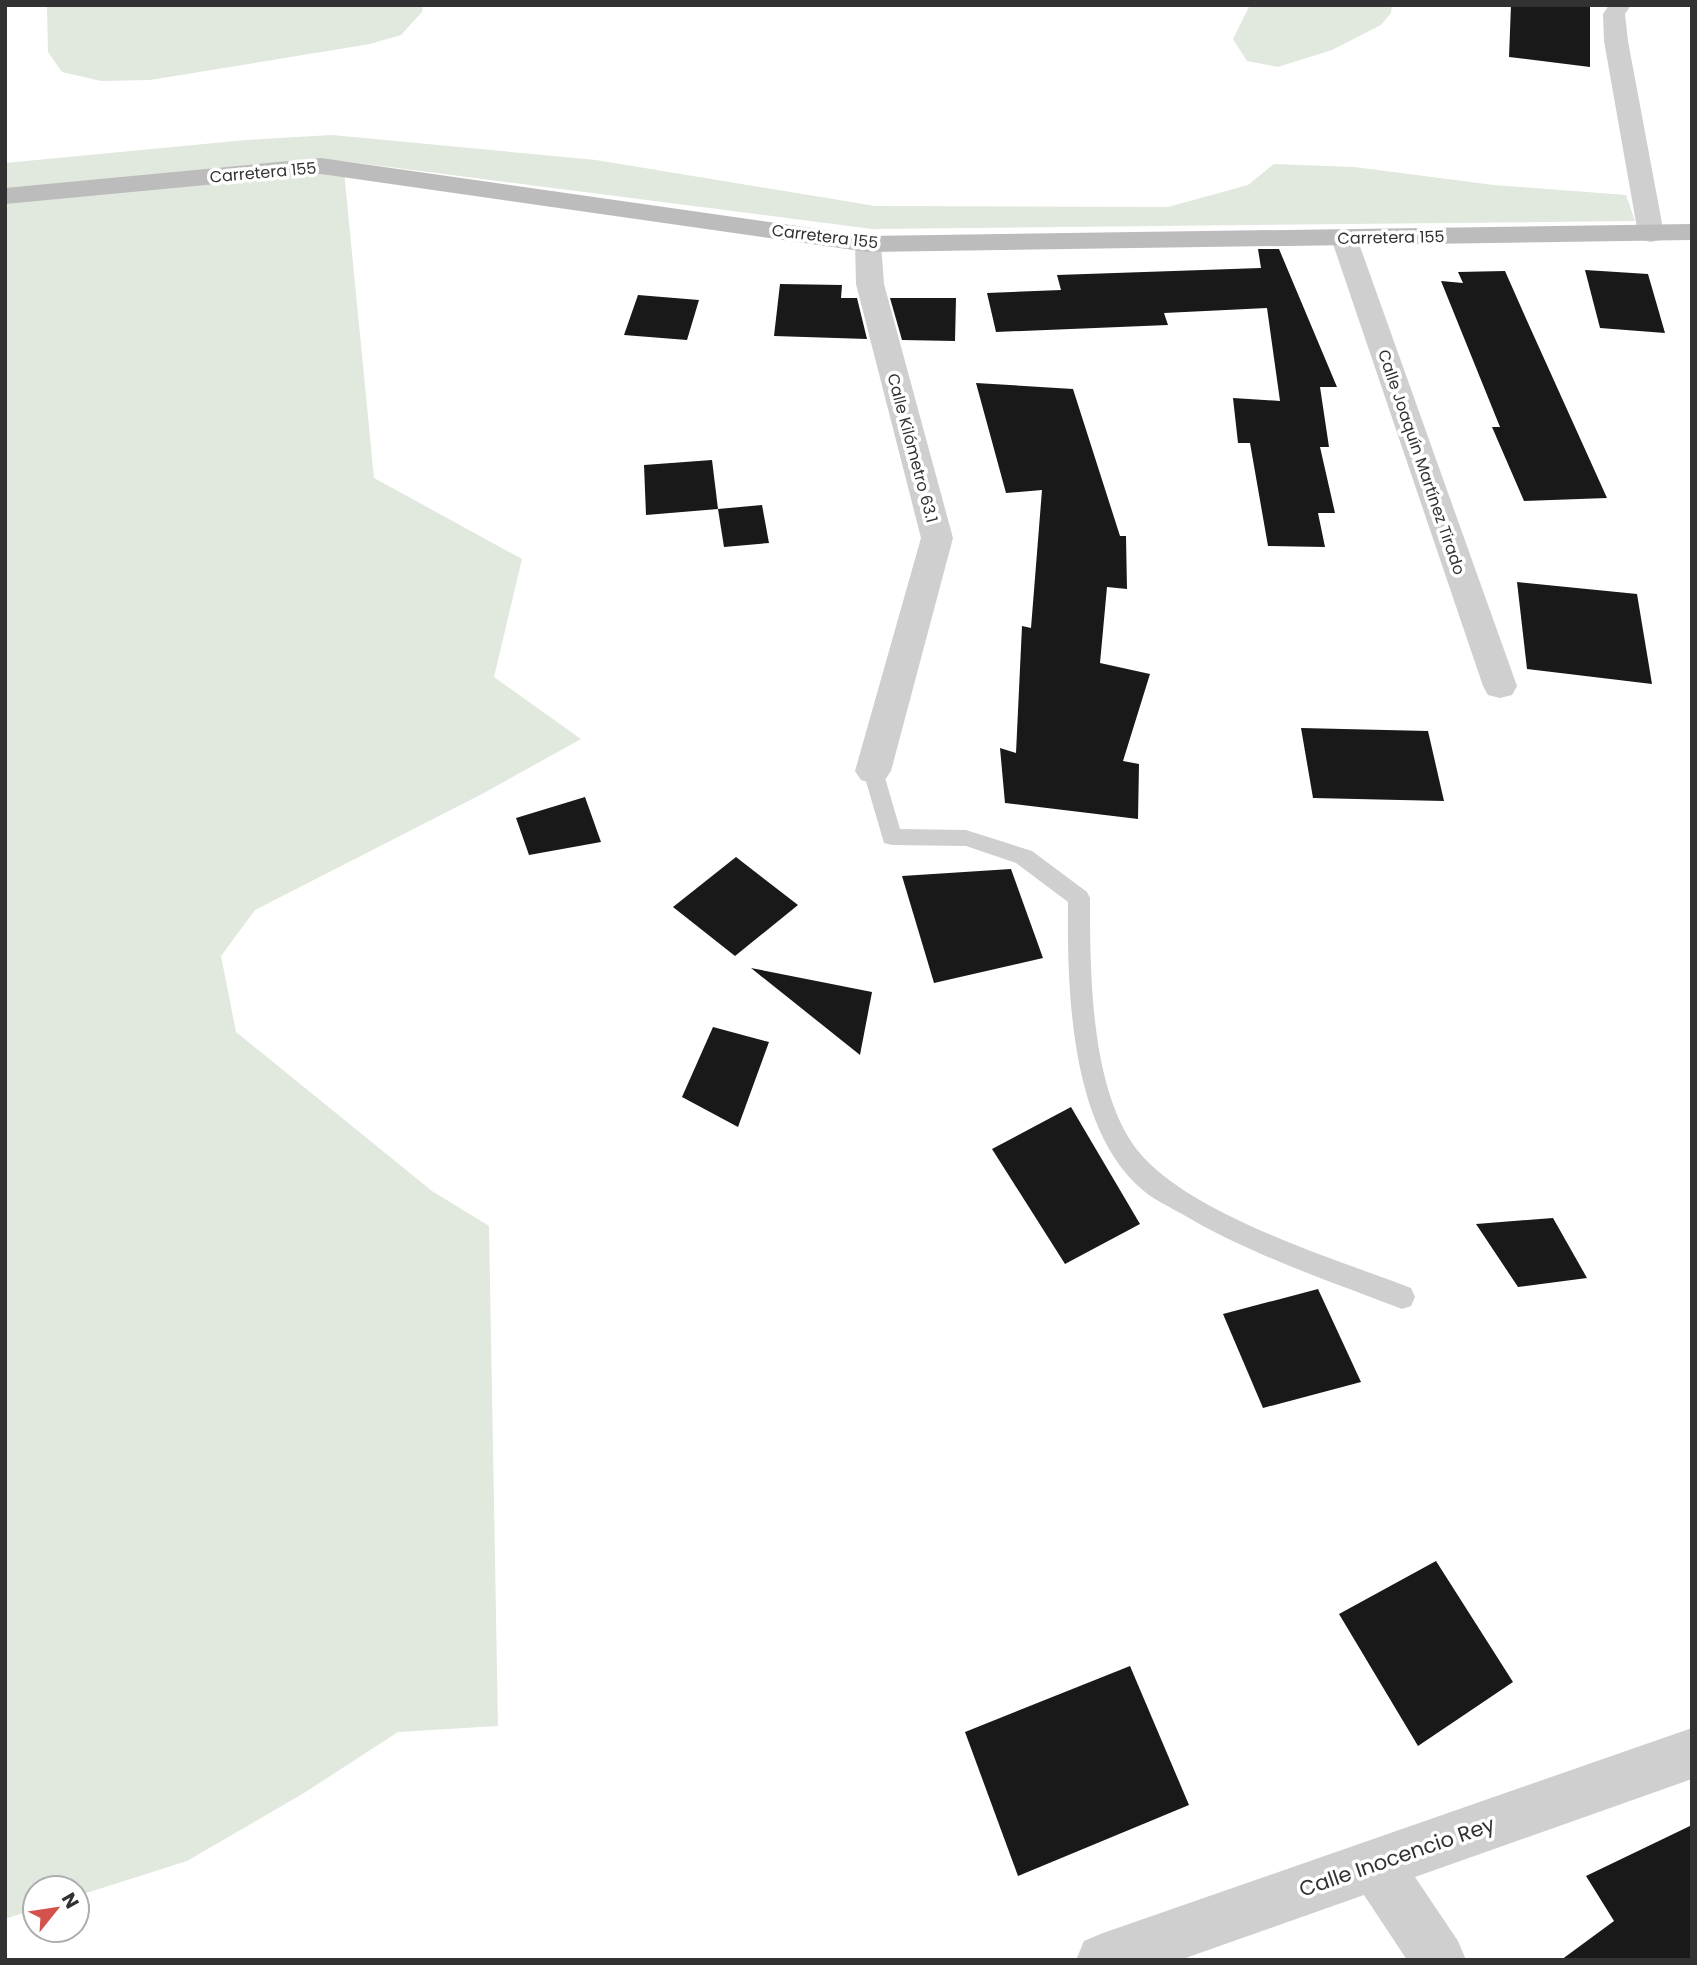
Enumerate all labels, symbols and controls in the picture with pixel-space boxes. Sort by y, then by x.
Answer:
street label: Carretera 155 [209,156,317,189]
street label: Carretera 155 [770,219,879,254]
street label: Carretera 155 [1337,225,1445,250]
street label: Calle Joaquín Martínez Tirado [1372,346,1471,578]
street label: Calle Kilómetro 63.1 [882,371,944,525]
street label: Calle Inocencio Rey [1295,1809,1499,1904]
north arrow [21,1874,91,1944]
text: N [55,1888,86,1914]

